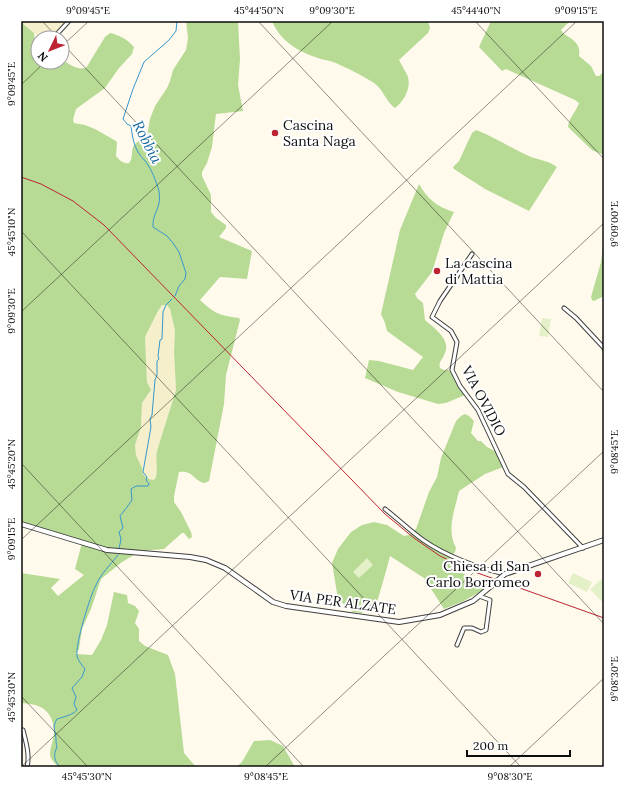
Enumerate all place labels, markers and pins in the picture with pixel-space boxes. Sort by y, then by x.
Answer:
place label: Cascina Santa Naga [283,116,356,150]
marker: Cascina Santa Naga [270,128,280,138]
place label: La cascina di Mattia [445,254,513,288]
marker: La cascina di Mattia [432,266,442,276]
place label: Chiesa di San Carlo Borromeo [426,557,530,591]
marker: Chiesa di San Carlo Borromeo [533,569,543,579]

